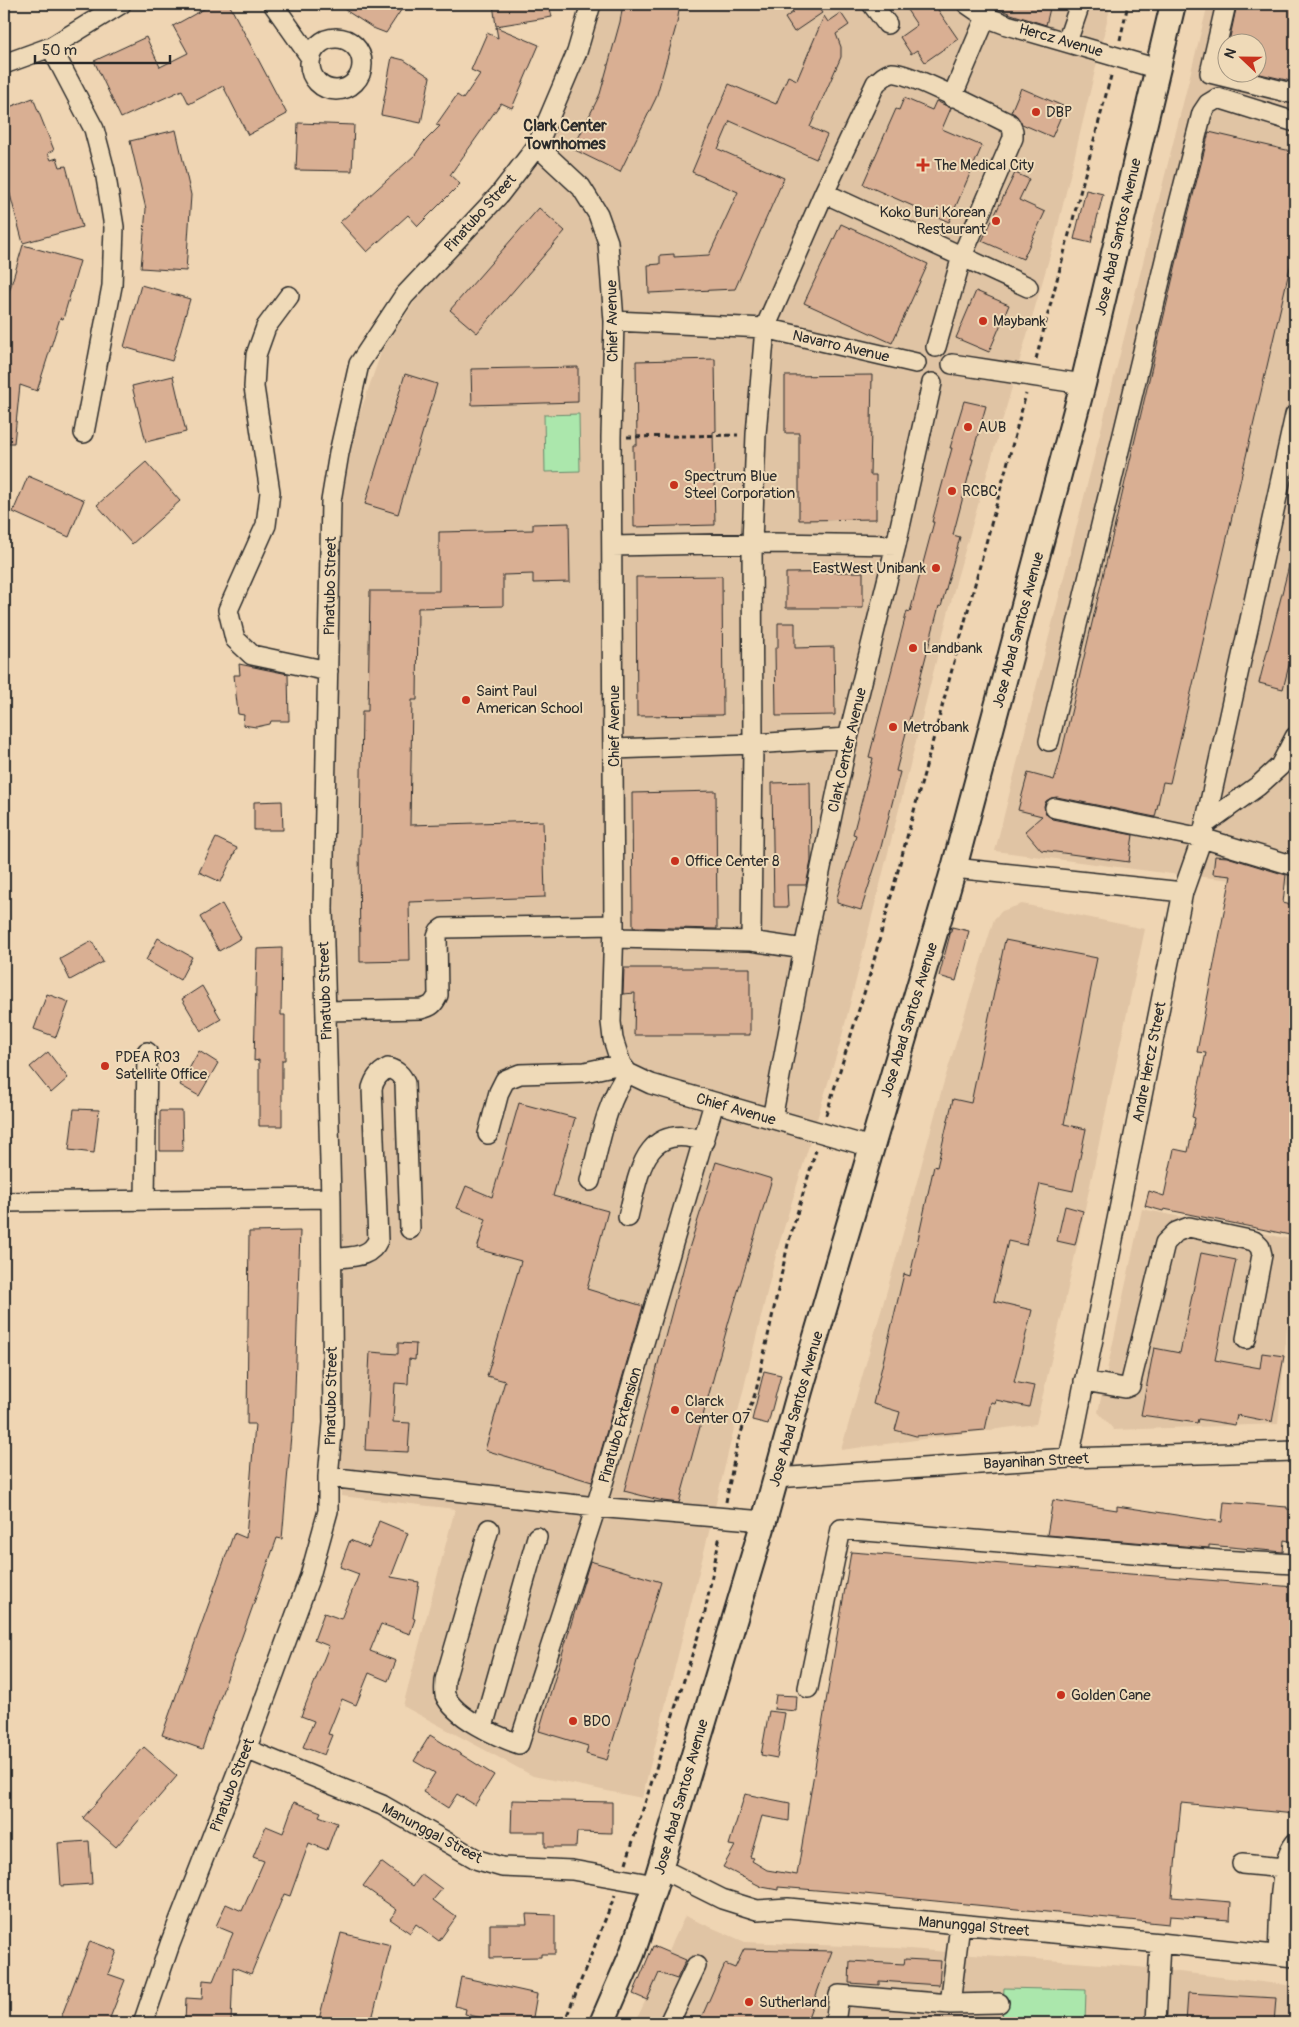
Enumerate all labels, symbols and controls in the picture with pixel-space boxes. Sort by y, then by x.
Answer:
street label: Hercz Avenue [1017,19,1106,62]
scale bar [35,32,170,64]
north arrow [1216,32,1266,82]
text: 50 m [42,41,77,60]
text: N [1221,46,1240,61]
place label: DBP [1046,103,1072,122]
marker: DBP [1030,106,1042,118]
district label: Clark Center Townhomes [523,116,607,154]
place label: The Medical City [934,156,1035,175]
street label: Jose Abad Santos Avenue [1091,156,1146,318]
marker: The Medical City [916,158,930,172]
street label: Pinatubo Street [440,170,521,256]
place label: Koko Buri Korean Restaurant [879,203,987,239]
marker: Koko Buri Korean Restaurant [990,215,1002,227]
street label: Chief Avenue [602,279,623,362]
place label: Maybank [993,312,1047,331]
marker: Maybank [977,315,989,327]
street label: Navarro Avenue [791,326,892,367]
place label: AUB [978,418,1006,437]
marker: AUB [962,421,974,433]
place label: Spectrum Blue Steel Corporation [684,467,795,503]
marker: Spectrum Blue Steel Corporation [668,479,680,491]
place label: RCBC [962,482,998,501]
marker: RCBC [946,485,958,497]
street label: Pinatubo Street [320,536,341,636]
street label: Jose Abad Santos Avenue [988,549,1049,710]
place label: EastWest Unibank [813,559,927,578]
marker: EastWest Unibank [930,562,942,574]
place label: Landbank [923,639,983,658]
marker: Landbank [907,642,919,654]
place label: Saint Paul American School [476,682,583,718]
street label: Chief Avenue [605,684,624,767]
street label: Clark Center Avenue [824,685,871,814]
marker: Saint Paul American School [460,694,472,706]
place label: Metrobank [903,718,970,737]
marker: Metrobank [887,721,899,733]
place label: Office Center 8 [685,852,780,871]
marker: Office Center 8 [669,855,681,867]
street label: Pinatubo Street [314,940,337,1041]
street label: Jose Abad Santos Avenue [877,940,942,1100]
street label: Andre Hercz Street [1128,999,1171,1124]
place label: PDEA RO3 Satellite Office [115,1048,208,1084]
marker: PDEA RO3 Satellite Office [99,1060,111,1072]
street label: Chief Avenue [694,1089,778,1130]
street label: Jose Abad Santos Avenue [765,1329,828,1489]
street label: Pinatubo Street [321,1346,342,1446]
street label: Pinatubo Extension [595,1365,646,1485]
place label: Clarck Center 07 [685,1392,750,1428]
marker: Clarck Center 07 [669,1404,681,1416]
street label: Bayanihan Street [983,1449,1090,1474]
place label: Golden Cane [1071,1686,1151,1705]
marker: Golden Cane [1055,1689,1067,1701]
place label: BDO [583,1712,610,1731]
marker: BDO [567,1715,579,1727]
street label: Jose Abad Santos Avenue [650,1717,713,1877]
street label: Pinatubo Street [206,1735,259,1835]
street label: Manunggal Street [378,1799,486,1868]
street label: Manunggal Street [918,1912,1031,1941]
place label: Sutherland [759,1993,827,2012]
marker: Sutherland [743,1996,755,2008]

